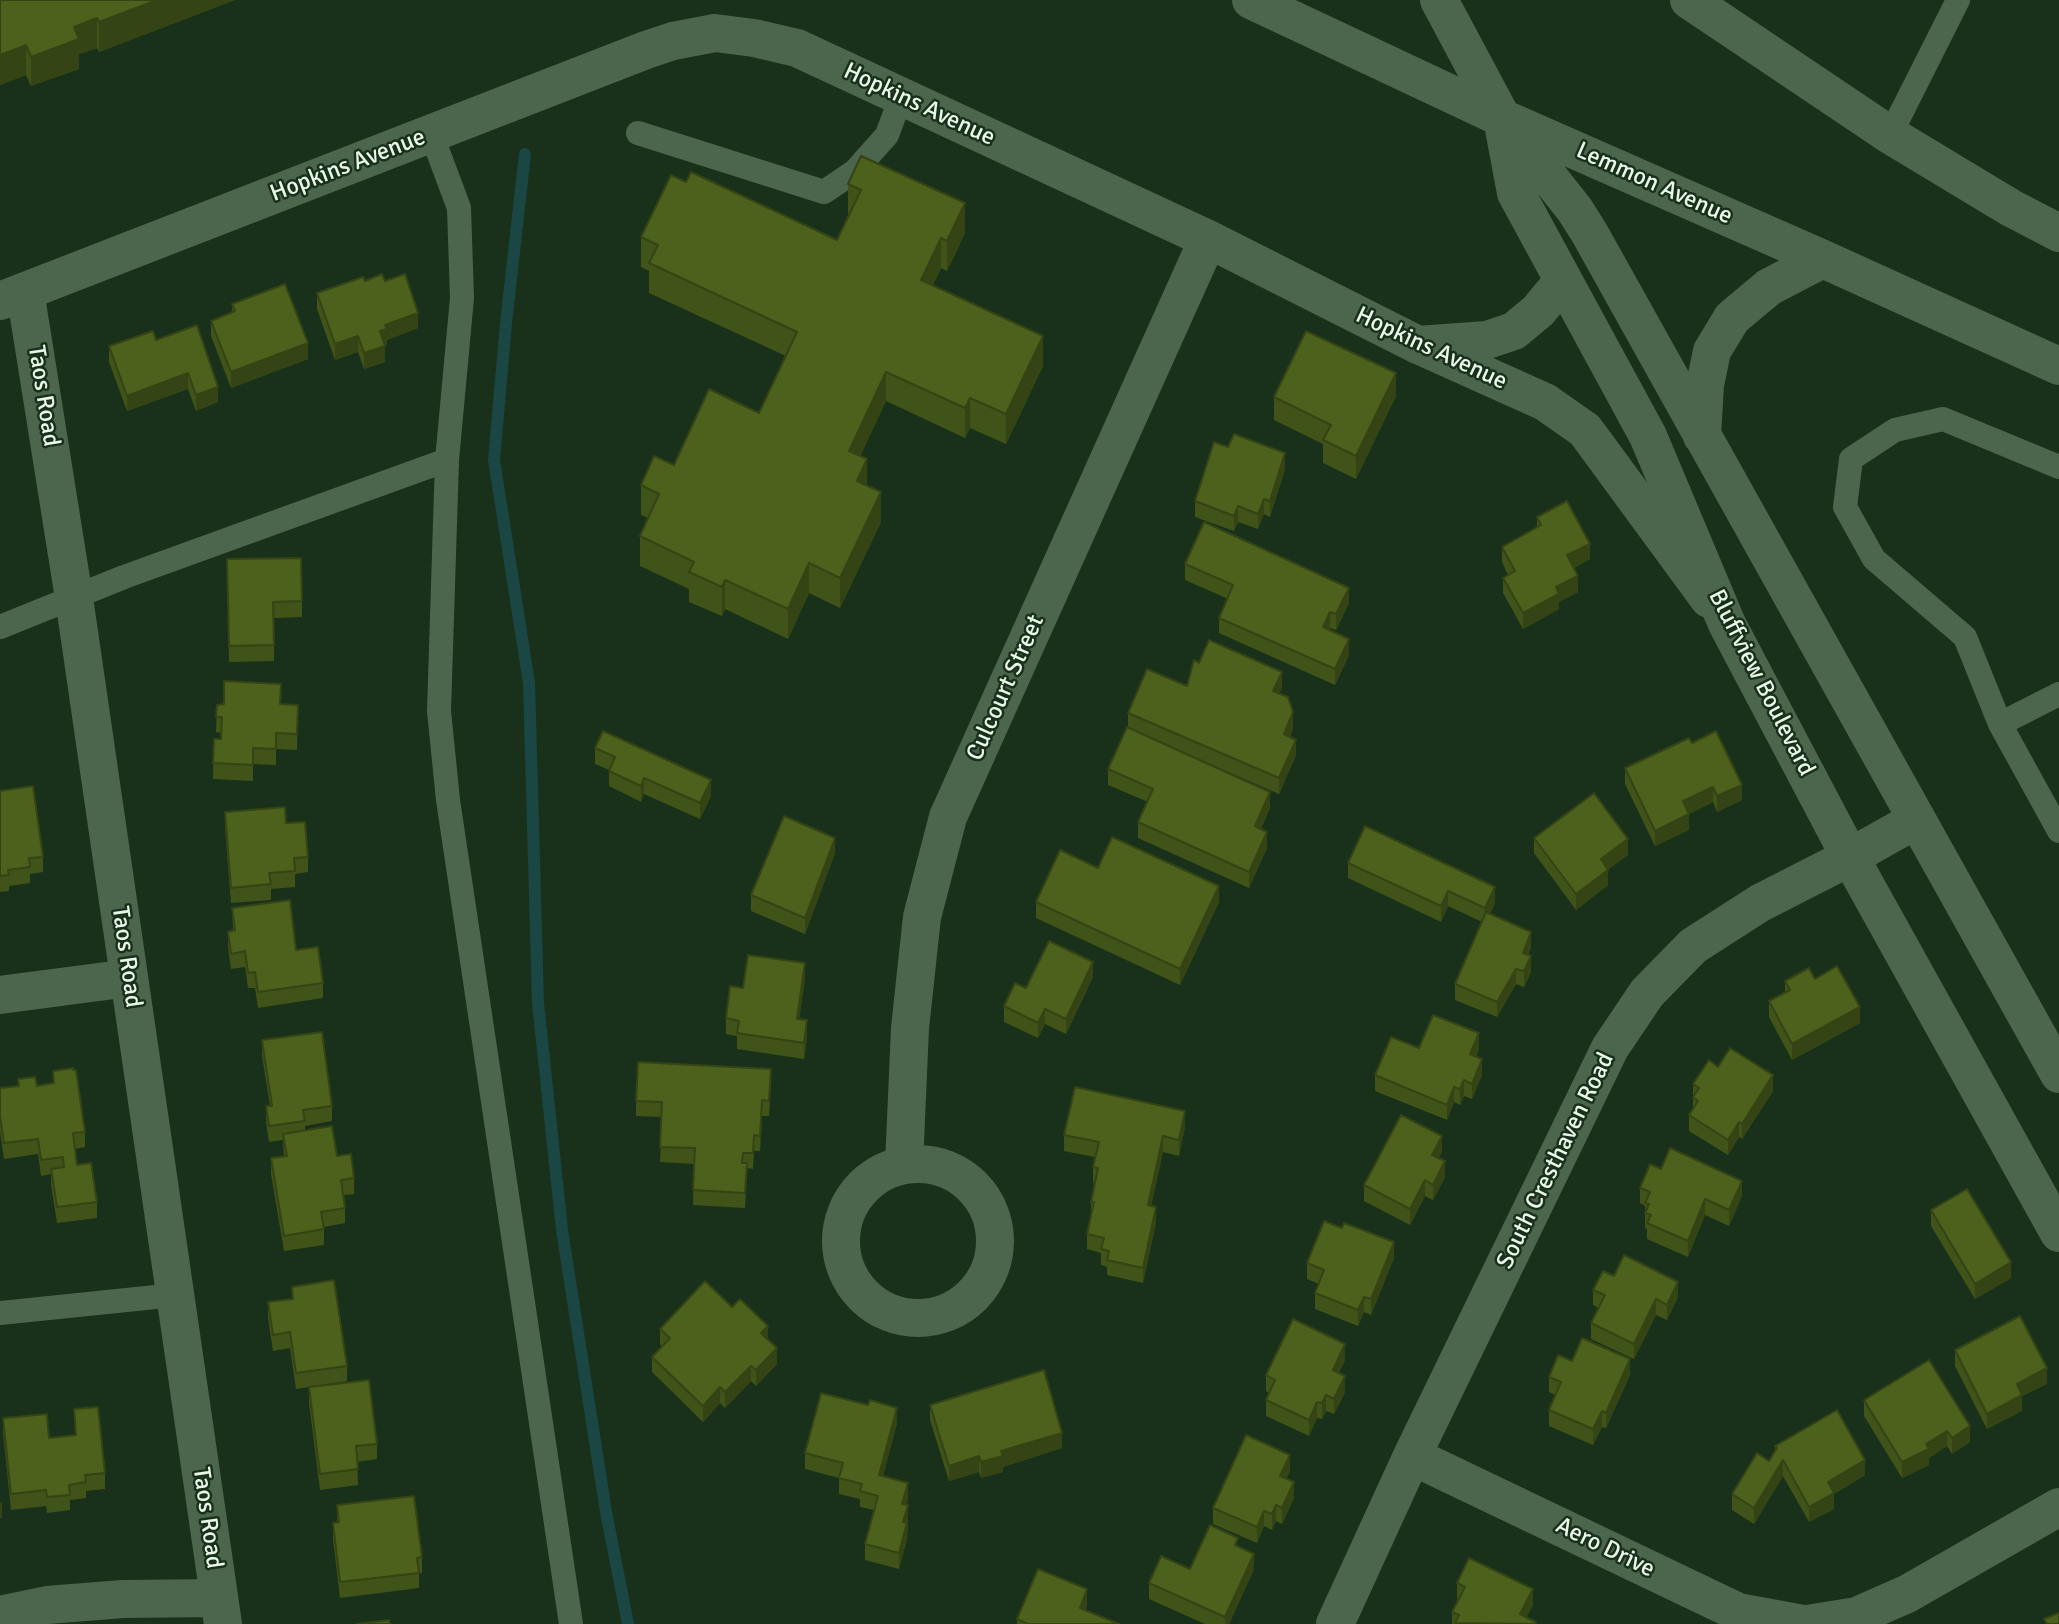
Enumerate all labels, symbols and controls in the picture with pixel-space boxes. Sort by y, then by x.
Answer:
street label: Hopkins Avenue [839,57,999,153]
street label: Hopkins Avenue [266,123,430,209]
street label: Lemmon Avenue [1571,137,1737,231]
street label: Hopkins Avenue [1351,301,1511,397]
street label: Taos Road [21,344,65,448]
street label: Bluffview Boulevard [1702,585,1820,781]
street label: Culcourt Street [961,611,1051,765]
street label: Taos Road [105,905,147,1009]
street label: South Cresthaven Road [1491,1048,1621,1274]
street label: Taos Road [186,1466,228,1570]
street label: Aero Drive [1551,1512,1659,1584]

